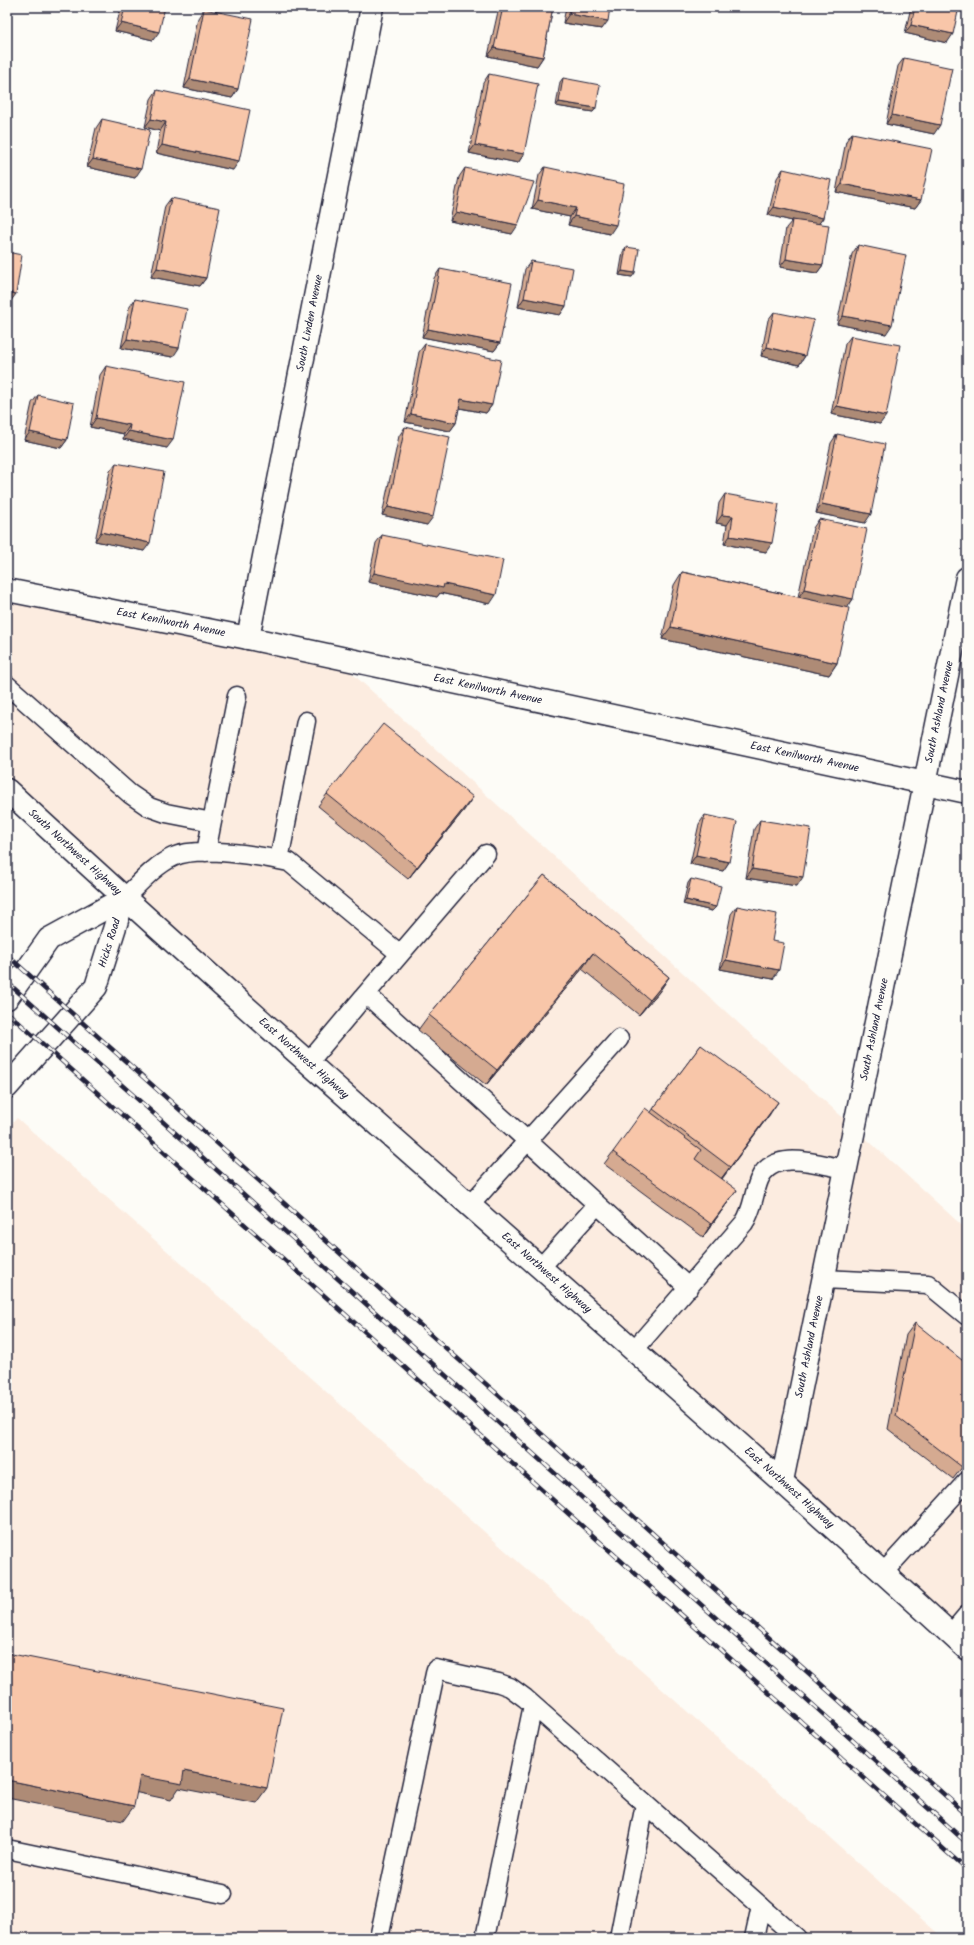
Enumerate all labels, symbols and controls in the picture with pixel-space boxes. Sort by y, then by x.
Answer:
street label: South Linden Avenue [292,273,328,373]
street label: East Kenilworth Avenue [115,603,227,642]
street label: South Ashland Avenue [920,659,959,765]
street label: East Kenilworth Avenue [432,669,544,710]
street label: East Kenilworth Avenue [749,737,861,778]
street label: South Northwest Highway [24,805,126,901]
street label: Hicks Road [94,915,126,970]
street label: South Ashland Avenue [855,977,894,1082]
street label: East Northwest Highway [254,1013,353,1104]
street label: East Northwest Highway [497,1228,596,1319]
street label: South Ashland Avenue [790,1294,829,1400]
street label: East Northwest Highway [740,1443,839,1534]

